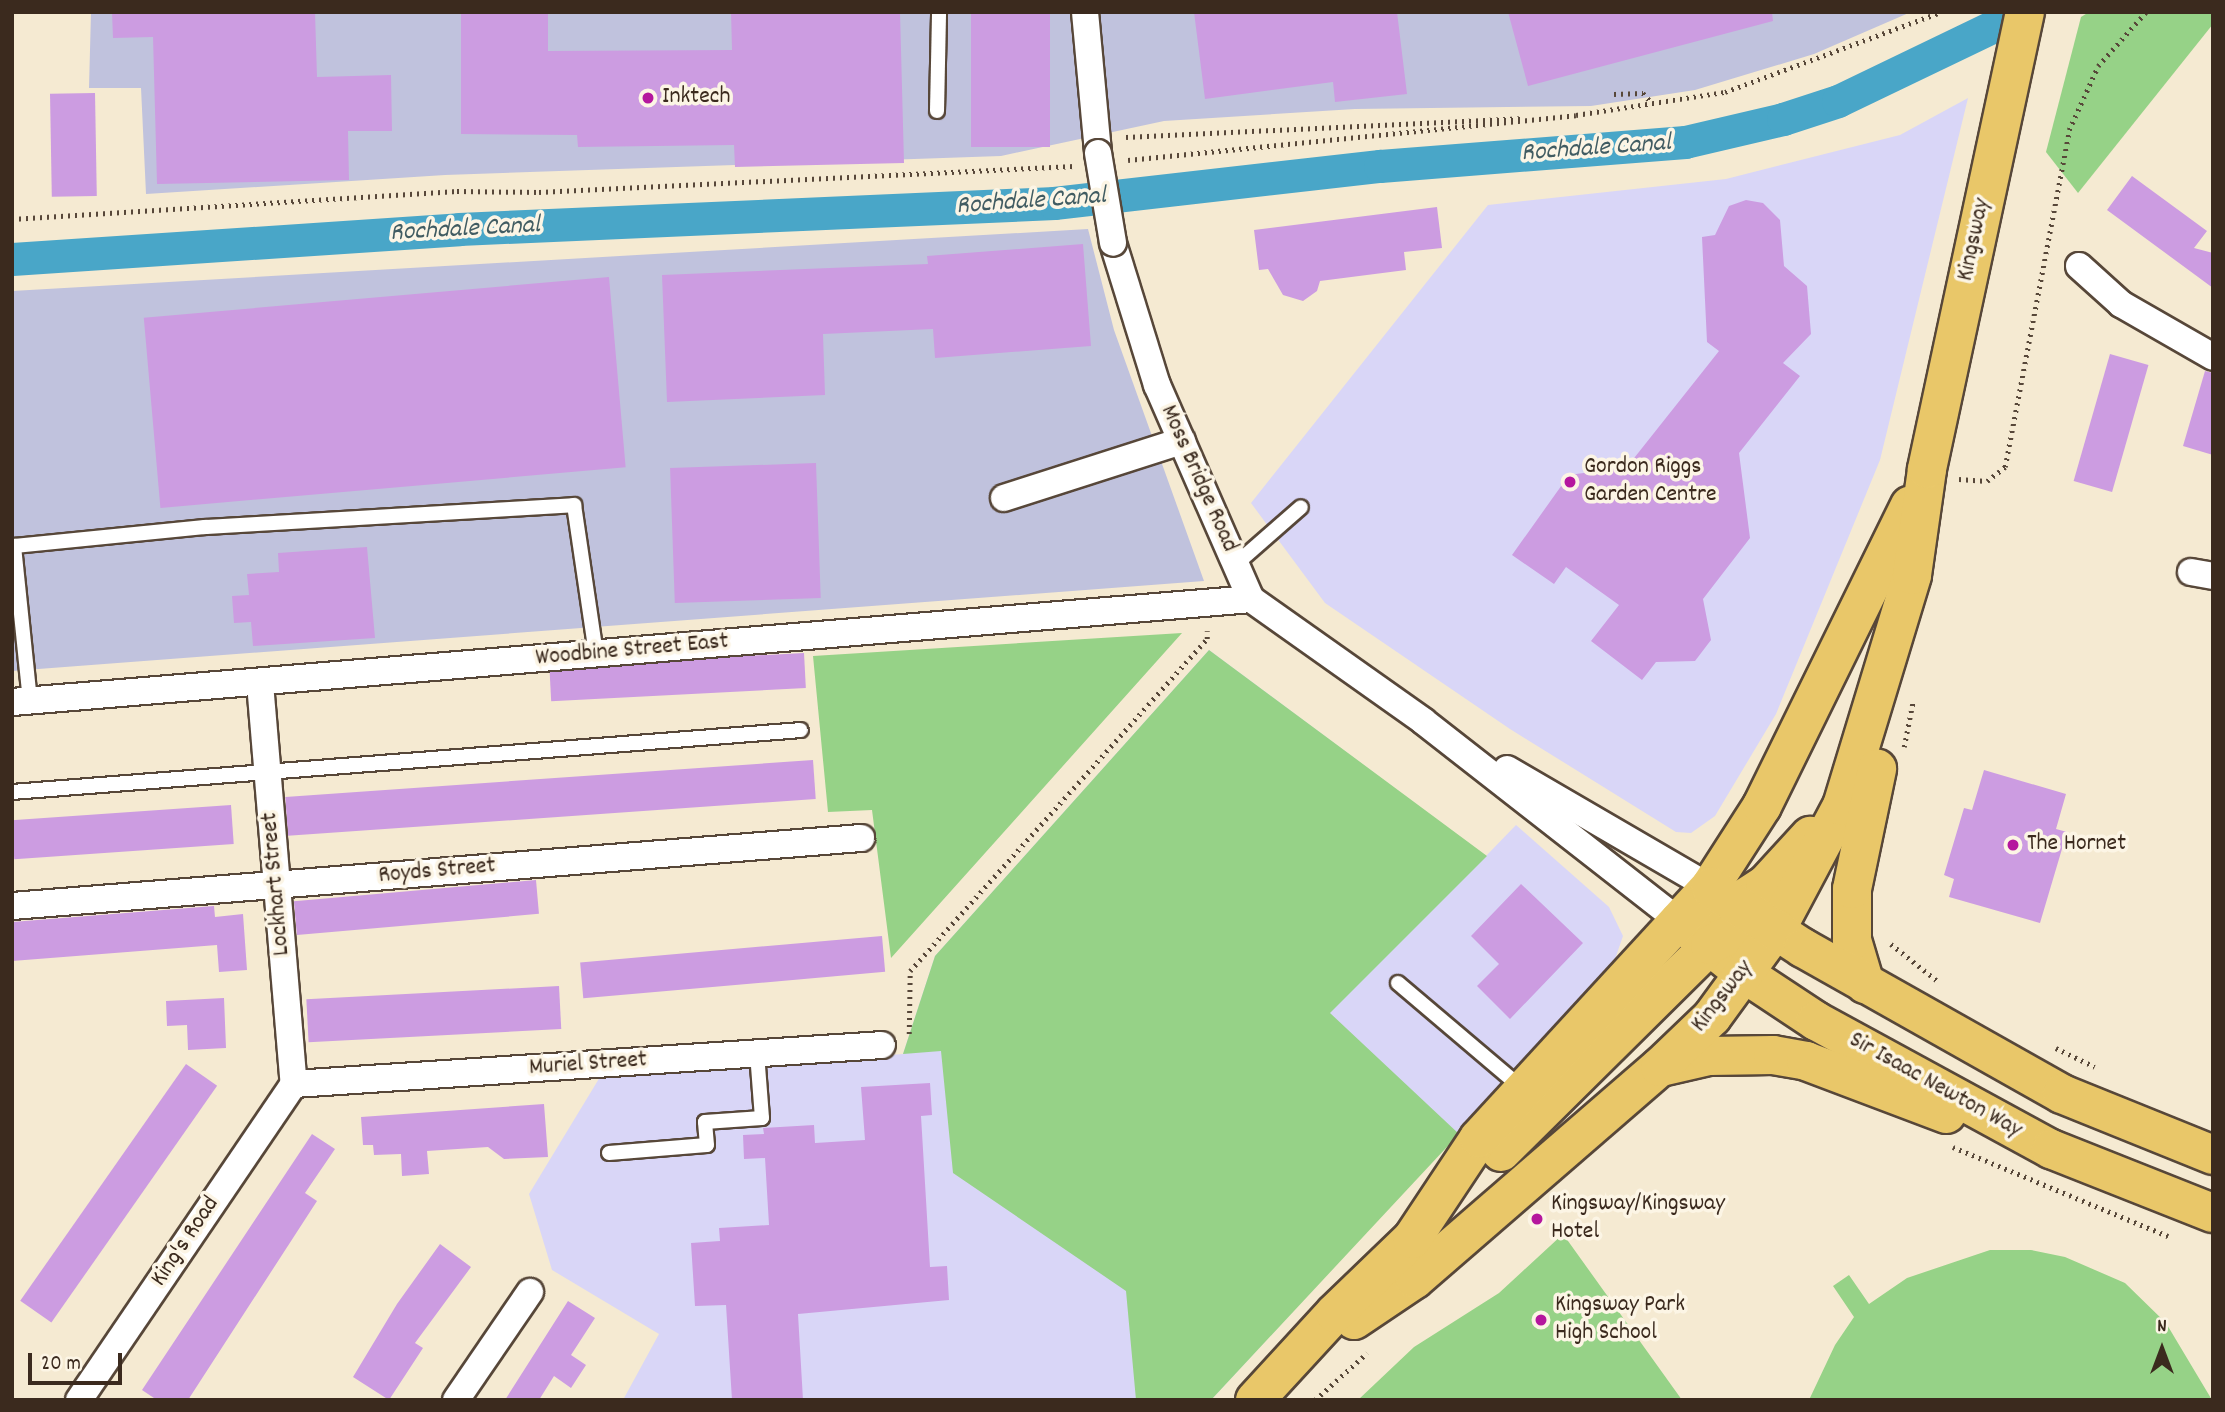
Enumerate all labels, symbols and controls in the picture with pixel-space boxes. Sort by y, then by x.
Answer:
place label: Inktech [662,84,730,112]
marker: Inktech [640,90,656,106]
water label: Rochdale Canal [1520,128,1672,170]
water label: Rochdale Canal [955,181,1107,223]
street label: Kingsway [1952,196,1998,284]
water label: Rochdale Canal [389,210,541,250]
street label: Moss Bridge Road [1153,401,1243,557]
place label: Gordon Riggs Garden Centre [1584,454,1717,510]
marker: Gordon Riggs Garden Centre [1562,474,1578,490]
street label: Woodbine Street East [534,628,730,674]
street label: Lockhart Street [256,811,298,957]
place label: The Hornet [2027,831,2126,859]
marker: The Hornet [2005,837,2021,853]
street label: Royds Street [377,853,497,891]
street label: Kingsway [1686,955,1760,1039]
street label: Sir Isaac Newton Way [1843,1027,2027,1145]
street label: Muriel Street [528,1047,648,1083]
place label: Kingsway/Kingsway Hotel [1551,1191,1725,1247]
street label: King's Road [145,1192,227,1292]
marker: Kingsway/Kingsway Hotel [1529,1211,1545,1227]
place label: Kingsway Park High School [1555,1292,1685,1348]
marker: Kingsway Park High School [1533,1312,1549,1328]
north arrow [2127,1314,2197,1384]
text: N [2157,1314,2167,1341]
scale bar [32,1338,126,1382]
text: 20 m [41,1350,81,1380]

